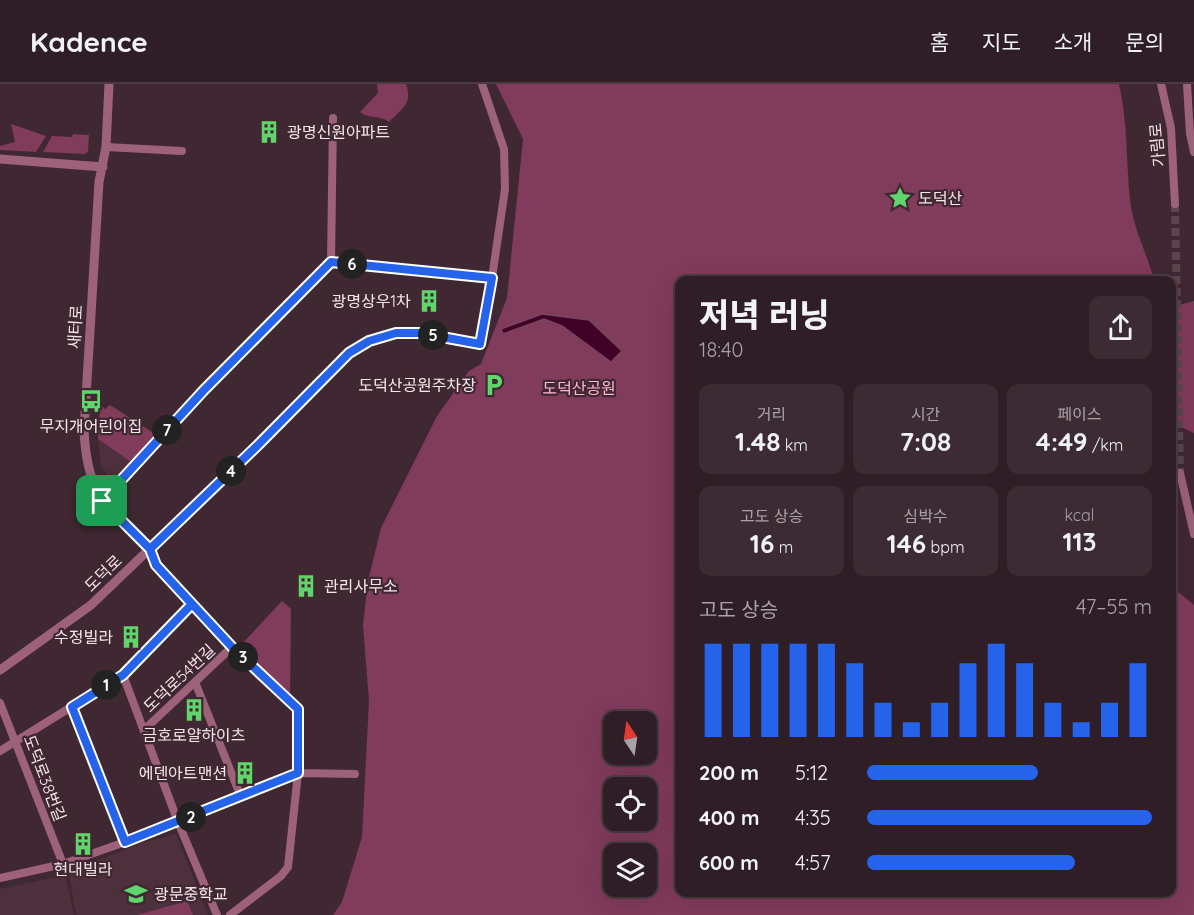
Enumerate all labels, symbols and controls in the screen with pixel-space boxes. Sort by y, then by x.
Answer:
text: Kadence [30,24,148,59]
text: 홈 [930,29,949,55]
text: 지도 [982,29,1021,55]
text: 소개 [1054,29,1092,55]
text: 문의 [1125,29,1164,55]
building icon: 광명신원아파트 [256,119,282,145]
place label: 광명신원아파트 [287,122,390,142]
street label: 가림로 [1145,122,1169,168]
place icon: 도덕산 [887,185,913,211]
place label: 도덕산 [918,188,962,208]
pin: 6 [337,249,367,279]
text: 6 [348,254,356,274]
building icon: 광명상우1차 [416,288,442,314]
place label: 광명상우1차 [331,291,411,311]
text: 저녁 러닝 [699,294,830,335]
button: share [1089,296,1152,359]
street label: 새터로 [64,304,86,350]
pin: 5 [418,320,448,350]
text: 5 [428,325,438,345]
text: 18:40 [699,337,743,362]
parking icon: 도덕산공원주차장 [481,372,507,398]
place label: 도덕산공원주차장 [358,375,476,395]
park label: 도덕산공원 [542,378,616,398]
bus stop icon: 무지개어린이집 [78,388,104,414]
text: 거리 [757,404,786,424]
text: 시간 [911,404,940,424]
text: 페이스 [1057,404,1102,424]
pin: 7 [152,415,182,445]
place label: 무지개어린이집 [39,416,143,436]
text: 7 [163,420,171,440]
text: 1.48 [735,425,780,458]
text: 7:08 [900,425,951,458]
text: 4:49 [1036,425,1088,458]
text: km [780,435,808,455]
text: /km [1088,435,1123,455]
pin: 4 [216,456,246,486]
text: 4 [226,461,236,481]
pin [76,475,127,526]
icon: arrive [85,484,118,517]
text: kcal [1065,505,1094,525]
text: 고도 상승 [740,506,803,526]
text: 심박수 [903,506,948,526]
text: 113 [1062,525,1097,558]
text: 16 [750,527,774,560]
text: 146 [886,527,926,560]
text: m [774,537,793,557]
text: bpm [926,537,965,557]
street label: 도덕로 [80,550,126,596]
building icon: 관리사무소 [293,573,319,599]
place label: 관리사무소 [324,576,398,596]
text: 47–55 m [1076,594,1152,619]
text: 고도 상승 [699,597,778,622]
building icon: 수정빌라 [118,624,144,650]
place label: 수정빌라 [54,627,113,647]
street label: 도덕로54번길 [139,640,219,716]
pin: 3 [228,642,258,672]
text: 3 [239,647,247,667]
pin: 1 [91,670,121,700]
text: 1 [103,675,109,695]
building icon: 금호로얄하이츠 [181,697,207,723]
north arrow [603,711,657,765]
map controls [603,711,657,897]
place label: 금호로얄하이츠 [142,725,246,745]
street label: 도덕로38번길 [19,732,71,824]
building icon: 에덴아트맨션 [232,760,258,786]
text: 200 m [699,760,759,785]
text: 5:12 [795,760,828,785]
place label: 에덴아트맨션 [139,763,227,783]
button: locate [603,777,657,831]
pin: 2 [176,802,206,832]
text: 400 m [699,805,759,830]
text: 4:35 [795,805,831,830]
text: 2 [186,807,196,827]
building icon: 현대빌라 [70,831,96,857]
button: layers [603,843,657,897]
text: 600 m [699,850,759,875]
text: 4:57 [795,850,830,875]
place label: 현대빌라 [54,859,113,879]
school or university icon: 광문중학교 [123,881,149,907]
place label: 광문중학교 [154,884,228,904]

